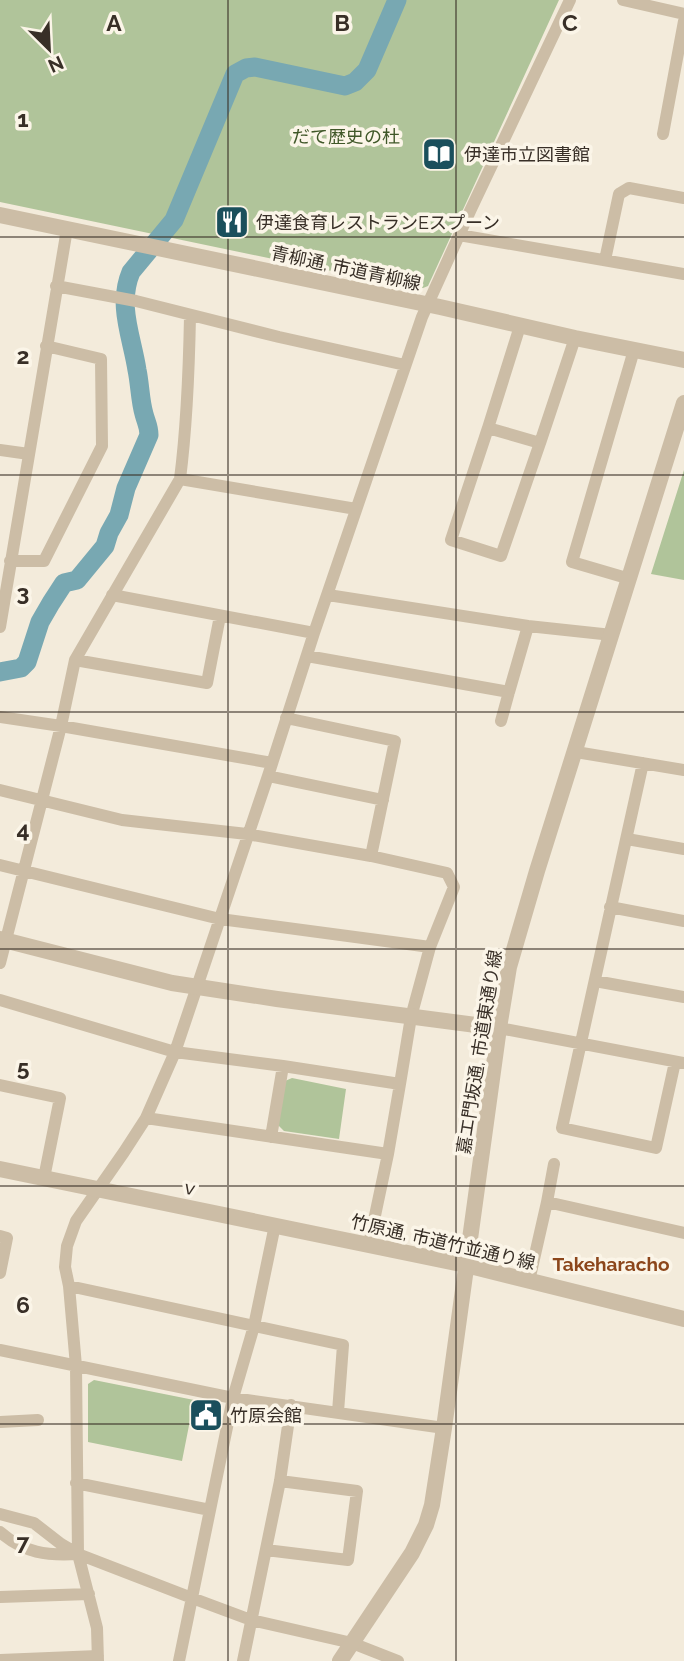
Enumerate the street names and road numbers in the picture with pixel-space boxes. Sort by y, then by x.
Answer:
street label: 青柳通, 市道青柳線 [269,242,423,294]
street label: 嘉エ門坂通, 市道東通り線 [452,948,506,1156]
street label: ｖ [179,1176,201,1200]
street label: 竹原通, 市道竹並通り線 [349,1211,537,1273]

